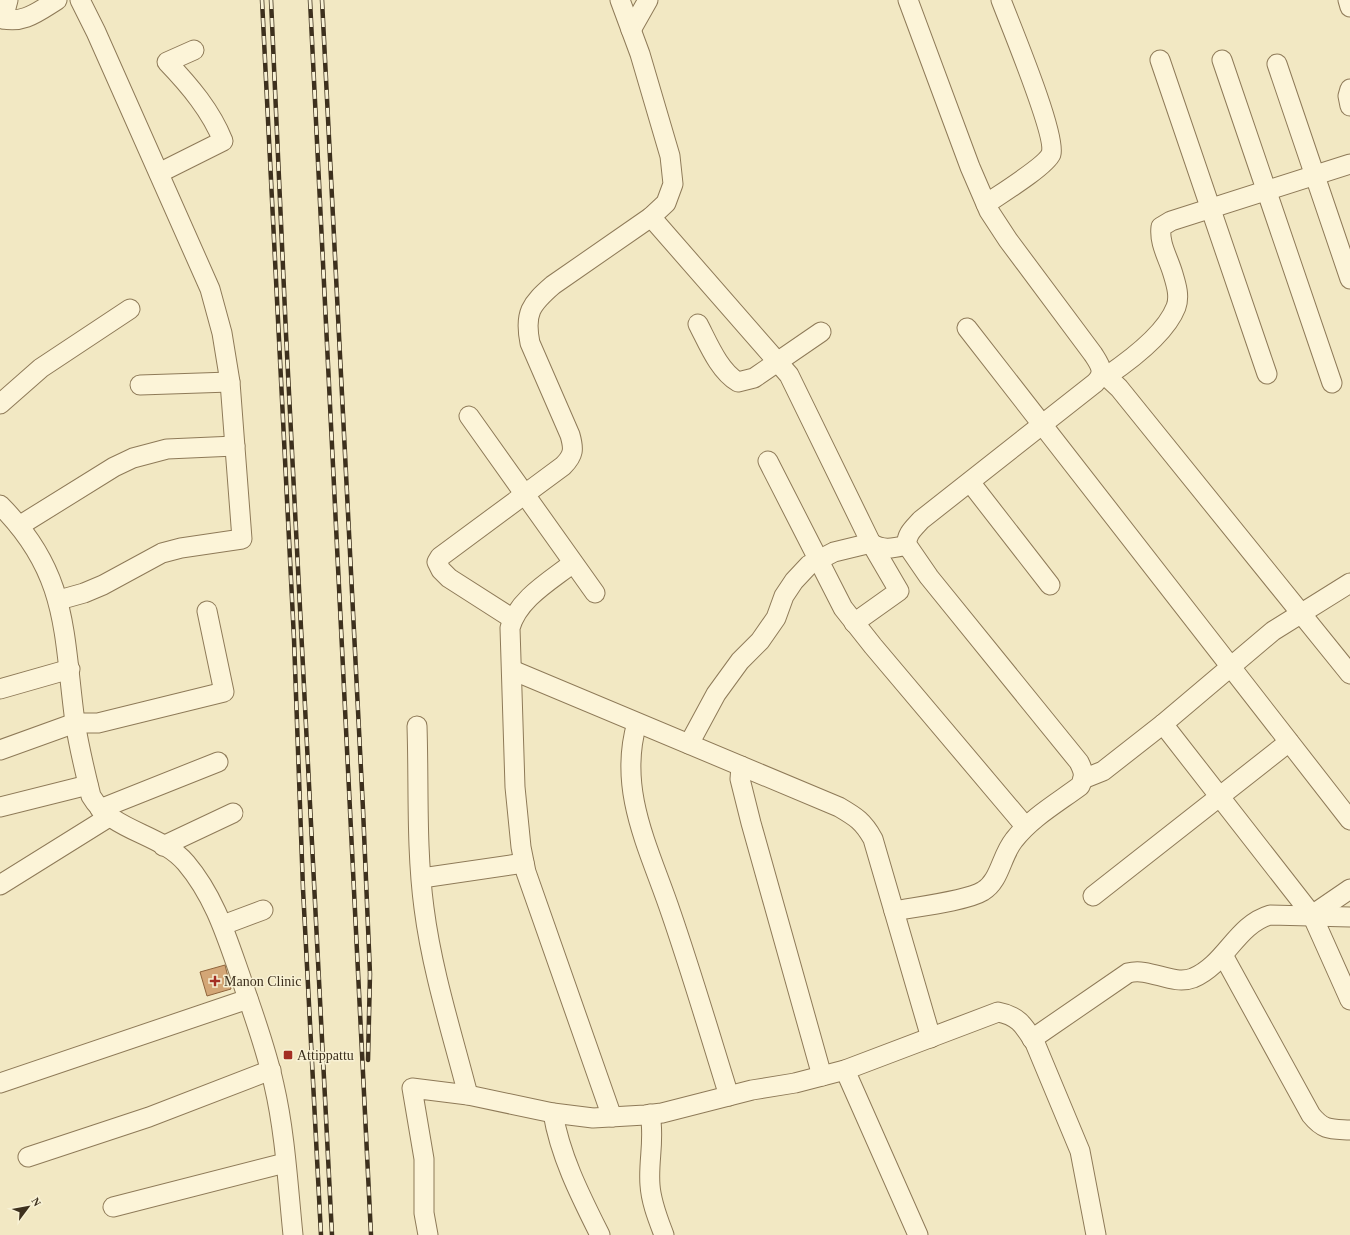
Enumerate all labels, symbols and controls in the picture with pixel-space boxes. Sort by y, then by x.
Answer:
place label: Manon Clinic [224,974,301,989]
marker: Manon Clinic [209,975,221,987]
place label: Attippattu [297,1048,354,1063]
marker: Attippattu [282,1049,294,1061]
north arrow [8,1187,48,1227]
text: N [29,1195,44,1208]

